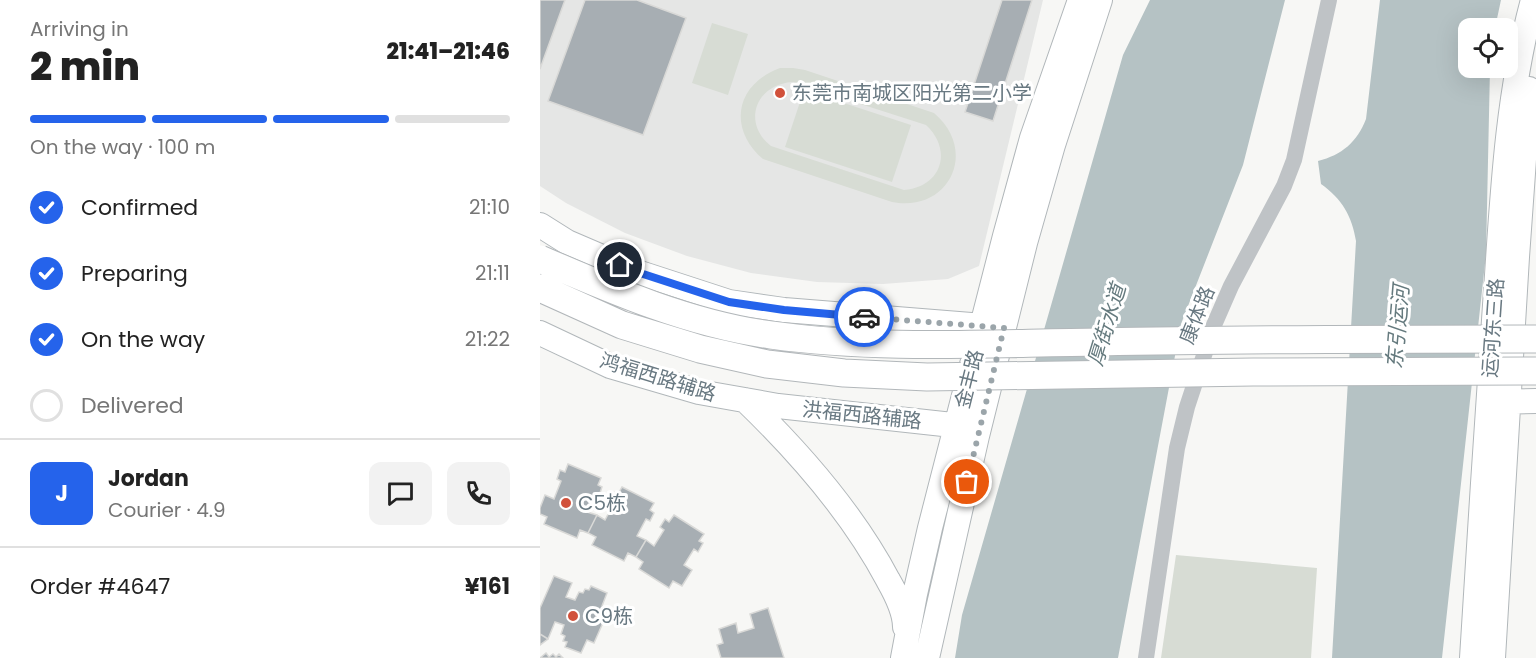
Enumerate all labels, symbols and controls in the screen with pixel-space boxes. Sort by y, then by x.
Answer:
text: Arriving in [30,15,129,43]
map controls [1458,18,1518,78]
button: locate [1458,18,1518,78]
text: 21:41–21:46 [387,36,510,67]
text: 2 min [30,39,140,94]
place label: 东莞市南城区阳光第二小学 [792,79,1032,107]
marker: 东莞市南城区阳光第二小学 [773,86,787,100]
text: On the way · 100 m [30,133,215,161]
icon: check [30,191,63,224]
text: Confirmed [81,192,198,223]
text: 21:10 [469,193,510,221]
pin [594,239,645,290]
icon: home [603,248,636,281]
icon: check [30,257,63,290]
text: Preparing [81,258,188,289]
text: 21:11 [475,259,510,287]
street label: 运河东三路 [1476,277,1510,379]
water label: 厚街水道 [1080,278,1134,369]
water label: 东引运河 [1379,280,1416,370]
street label: 康体路 [1173,282,1221,348]
courier [834,287,894,347]
icon: car [848,301,881,334]
icon: check [30,323,63,356]
text: On the way [81,324,205,355]
text: 21:22 [465,325,510,353]
street label: 鸿福西路辅路 [597,346,719,408]
street label: 金丰路 [948,347,990,411]
text: Delivered [81,390,184,421]
street label: 洪福西路辅路 [801,395,923,435]
pin [941,456,992,507]
button: chat [369,462,432,525]
button: phone [447,462,510,525]
text: Jordan [108,463,189,494]
icon: bag [950,465,983,498]
text: J [55,478,68,509]
place label: C5栋 [578,489,626,517]
text: Courier · 4.9 [108,496,226,524]
marker: C5栋 [559,496,573,510]
text: Order #4647 [30,571,170,602]
text: ¥161 [465,571,510,602]
place label: C9栋 [585,602,633,630]
marker: C9栋 [566,609,580,623]

